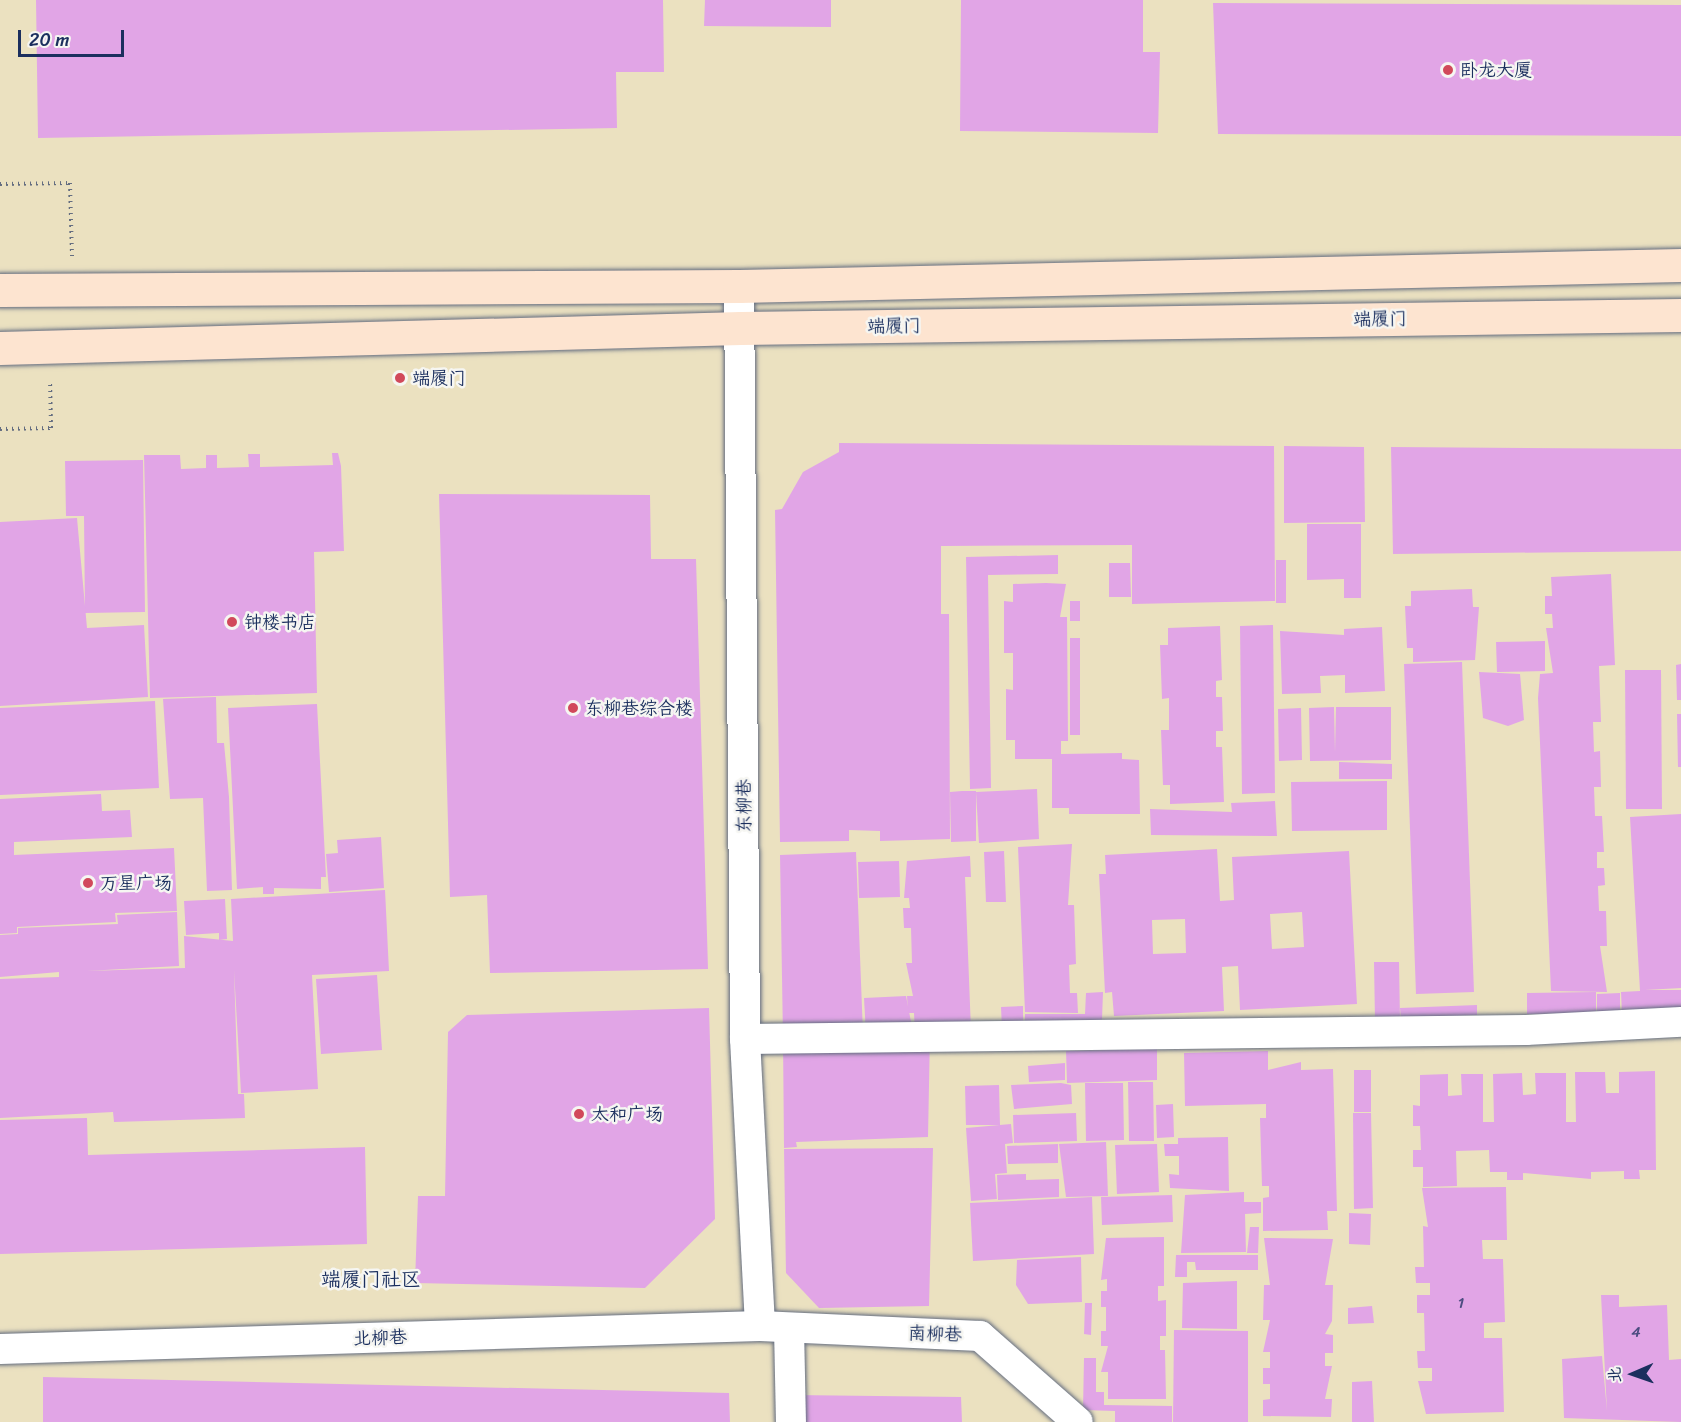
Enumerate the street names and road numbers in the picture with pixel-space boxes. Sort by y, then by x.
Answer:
street label: 端履门 [1353,308,1407,330]
street label: 端履门 [867,315,921,337]
street label: 东柳巷 [733,779,755,833]
street label: 南柳巷 [908,1322,962,1346]
street label: 北柳巷 [353,1326,407,1350]

